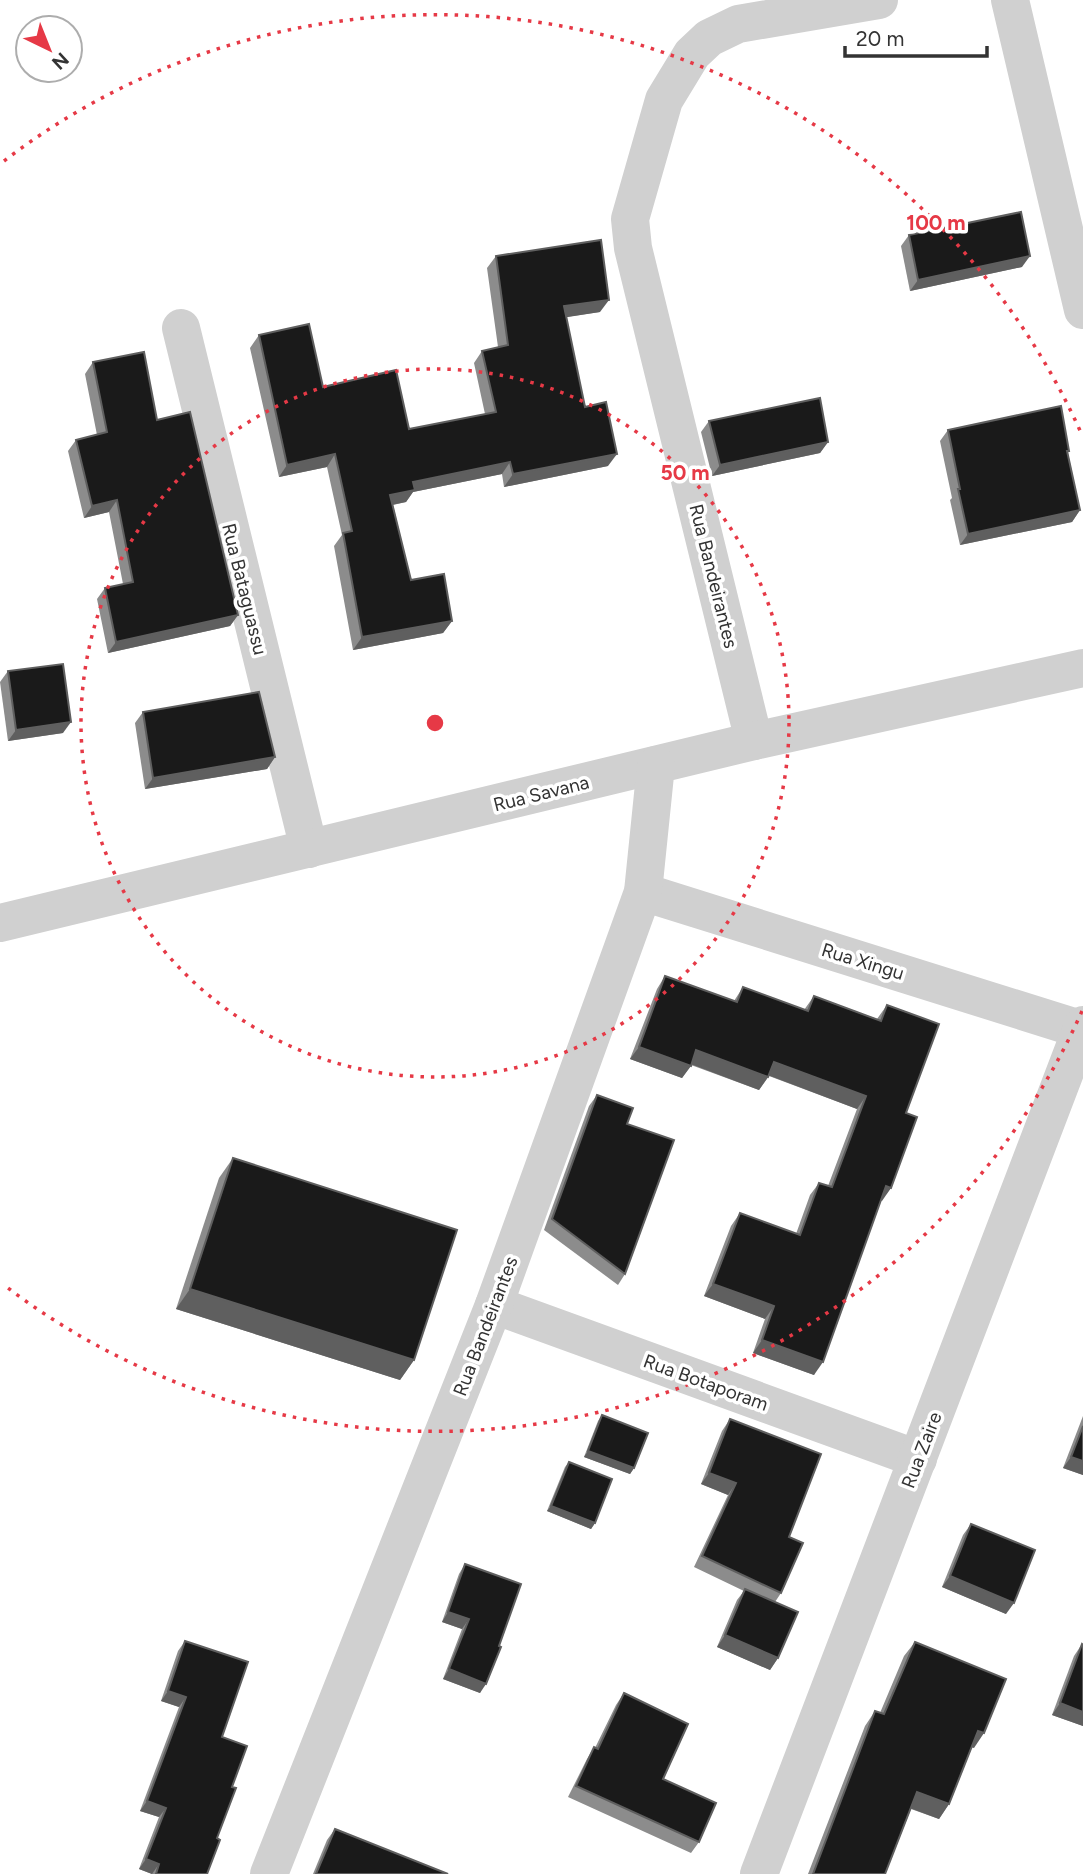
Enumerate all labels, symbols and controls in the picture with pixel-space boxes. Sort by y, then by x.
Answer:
north arrow [14,14,84,84]
scale bar [845,14,987,58]
text: 20 m [856,26,904,51]
text: N [47,48,73,74]
text: 100 m [906,210,966,235]
text: 50 m [660,460,710,485]
street label: Rua Bandeirantes [684,502,743,651]
street label: Rua Bataguassu [217,521,272,657]
centre of rings [423,711,447,735]
street label: Rua Savana [491,771,591,816]
street label: Rua Xingu [819,938,907,985]
street label: Rua Bandeirantes [448,1253,523,1399]
street label: Rua Botaporam [640,1349,771,1416]
street label: Rua Zaire [896,1409,947,1492]

